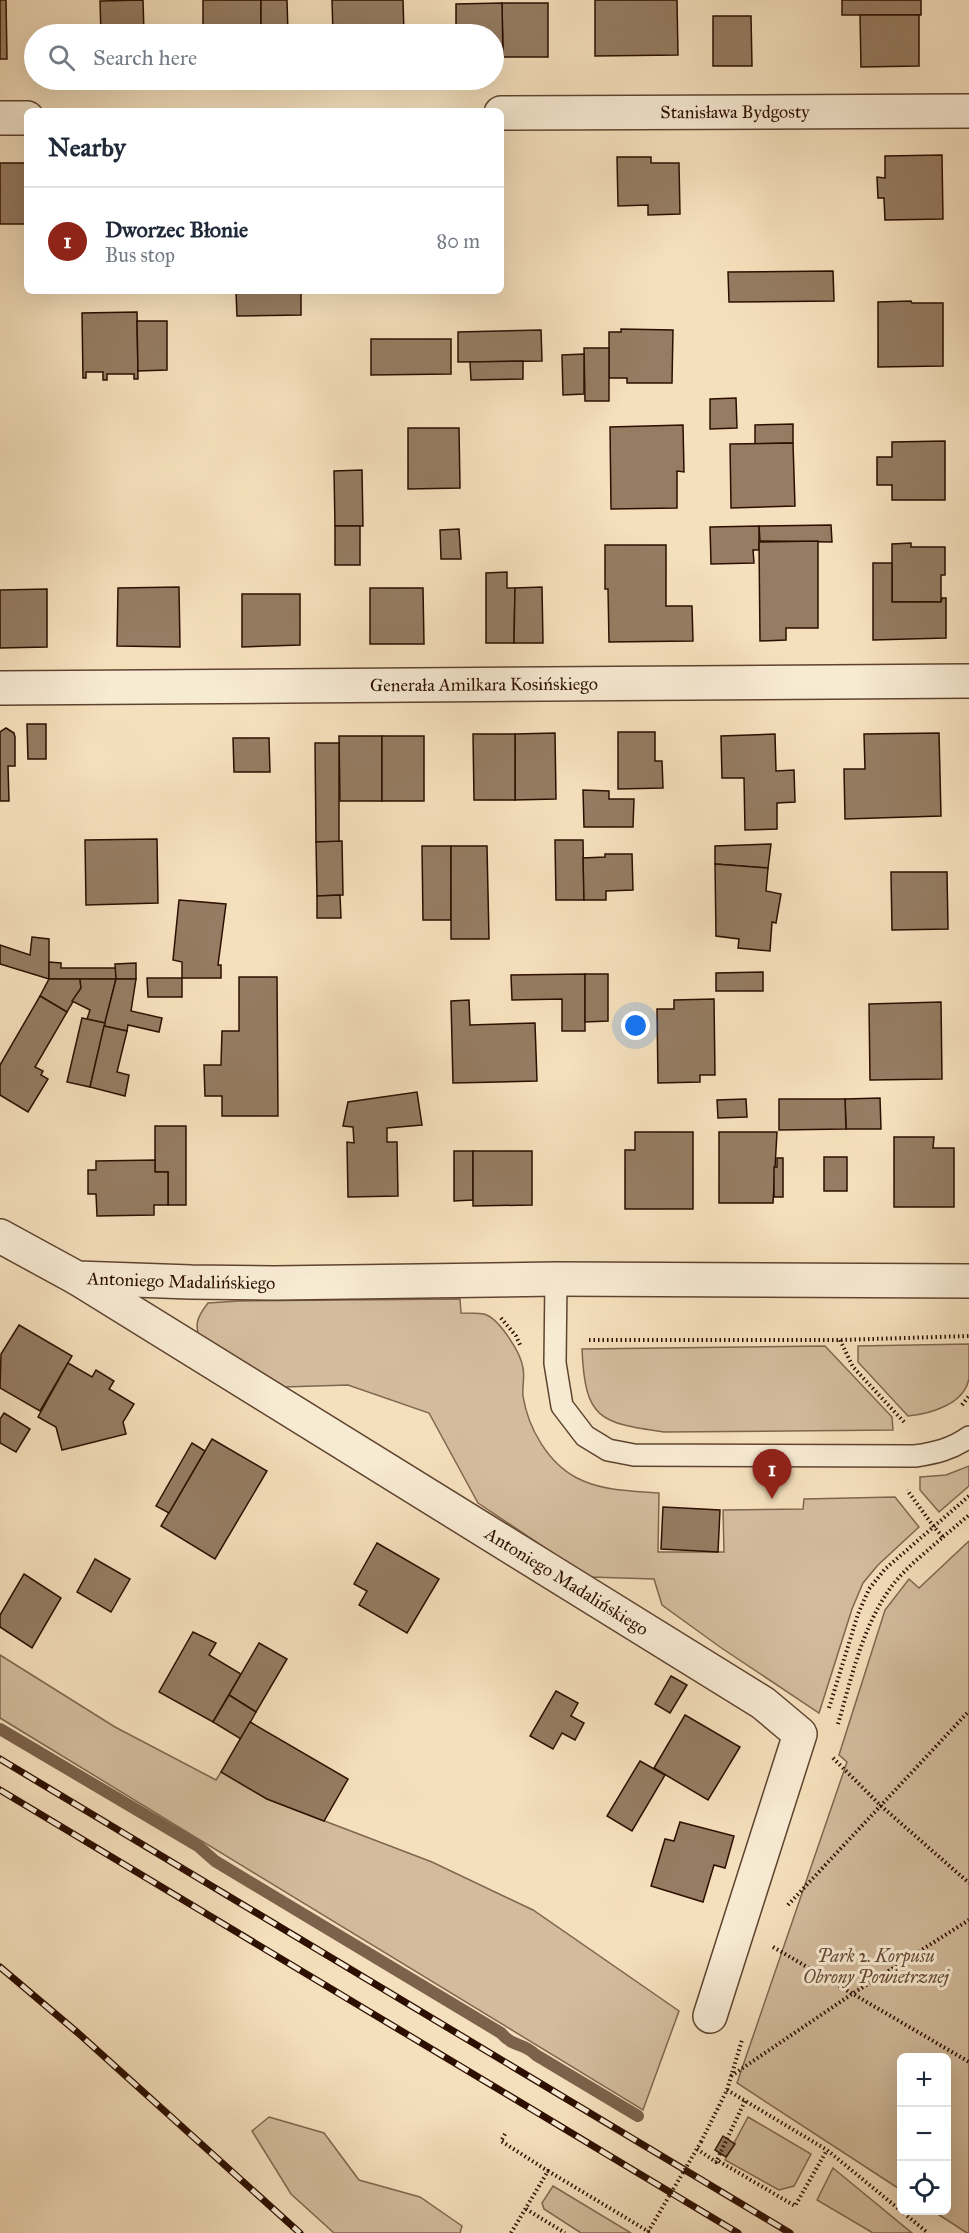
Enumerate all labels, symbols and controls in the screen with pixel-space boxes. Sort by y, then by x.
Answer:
search box [24,24,504,90]
icon: search [45,41,78,74]
text: Search here [93,44,197,71]
street label: Stanisława Bydgosty [660,101,810,124]
text: Nearby [48,131,126,163]
text: Dworzec Błonie [105,216,248,243]
text: 1 [64,229,71,253]
text: 80 m [437,229,480,253]
text: Bus stop [105,243,175,267]
street label: Generała Amilkara Kosińskiego [370,673,598,696]
your location [621,1011,650,1040]
street label: Antoniego Madalińskiego [86,1267,276,1295]
pin: 1 [752,1450,792,1499]
street label: Antoniego Madalińskiego [480,1522,652,1640]
park label: Park 2. Korpusu Obrony Powietrznej [803,1945,950,1988]
map controls [897,2053,951,2215]
button: + [897,2053,951,2107]
button: − [897,2107,951,2161]
button: locate [897,2161,951,2215]

